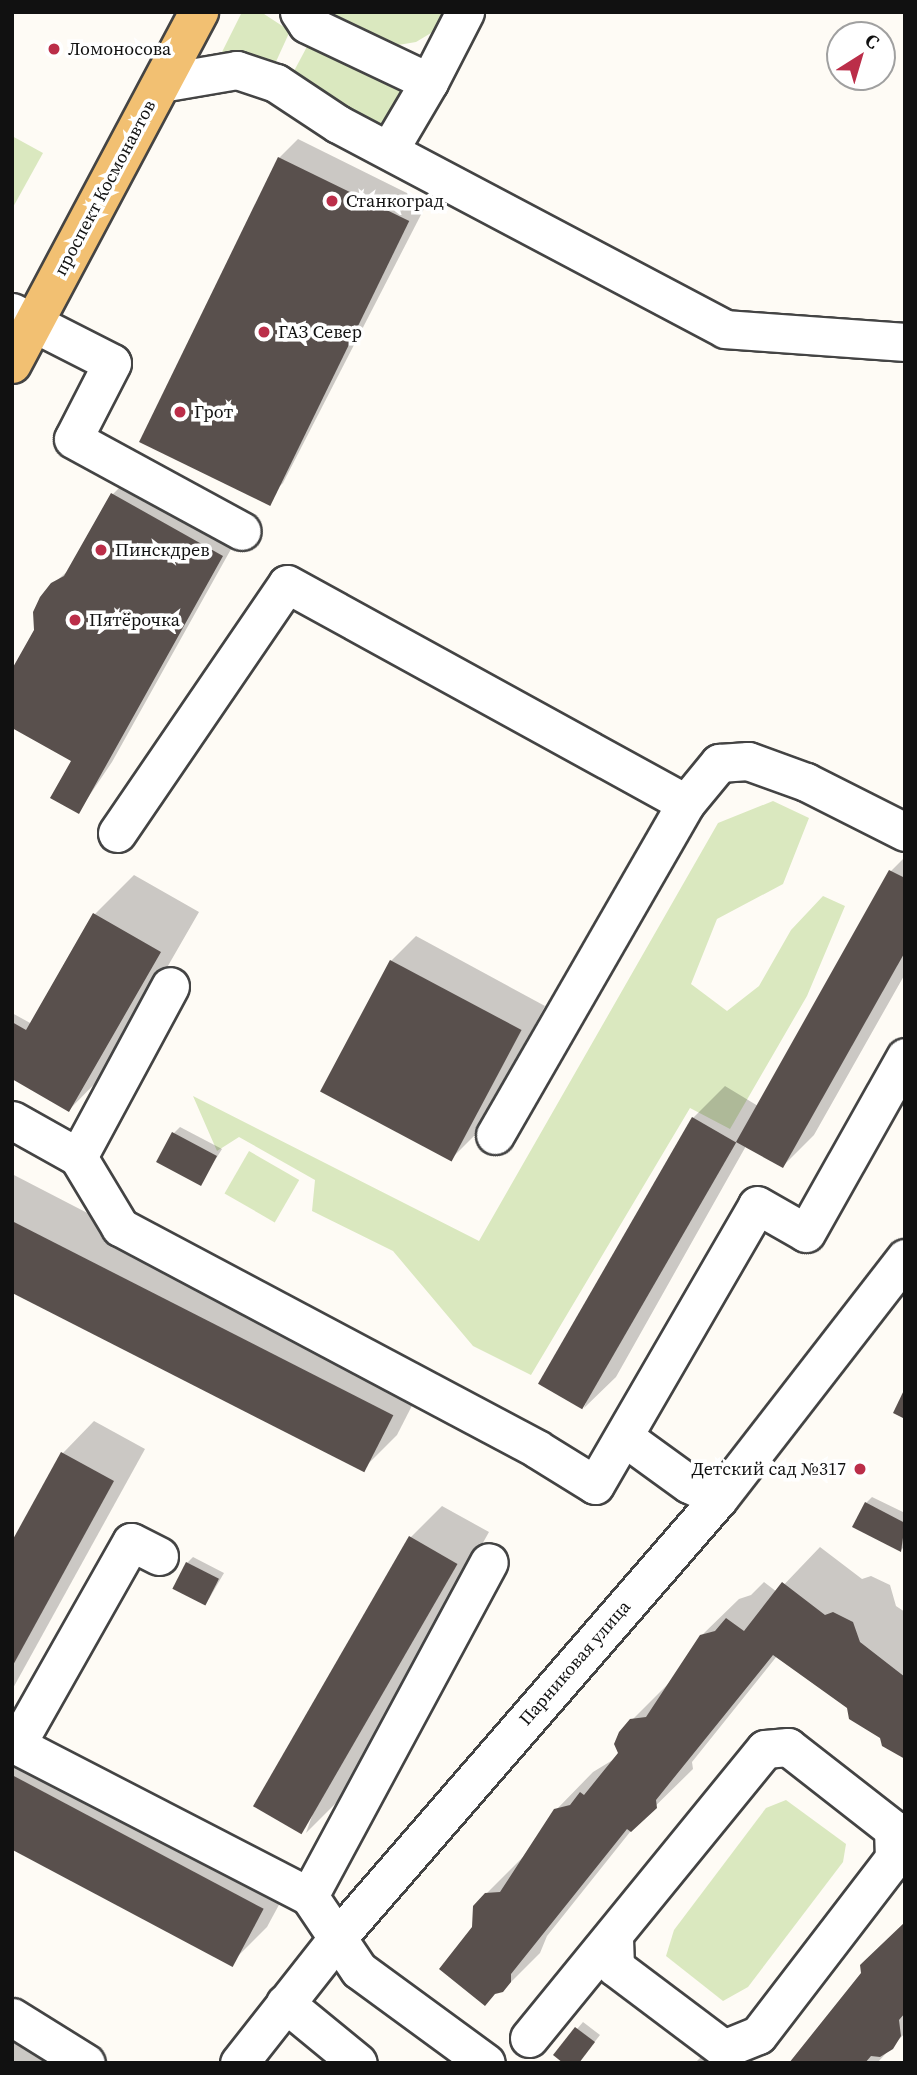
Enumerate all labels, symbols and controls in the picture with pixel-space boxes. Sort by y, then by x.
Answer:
north arrow [826,21,896,91]
text: С [860,27,885,55]
place label: Ломоносова [68,38,171,60]
marker: Ломоносова [46,41,62,57]
street label: проспект Космонавтов [50,97,160,279]
place label: Станкоград [346,190,444,212]
marker: Станкоград [324,193,340,209]
place label: ГАЗ Север [278,321,362,343]
marker: ГАЗ Север [256,324,272,340]
place label: Грот [194,401,233,423]
marker: Грот [172,404,188,420]
place label: Пинскдрев [115,539,210,561]
marker: Пинскдрев [93,542,109,558]
place label: Пятёрочка [89,609,180,631]
marker: Пятёрочка [67,612,83,628]
place label: Детский сад №317 [691,1458,846,1480]
marker: Детский сад №317 [852,1461,868,1477]
street label: Парниковая улица [515,1596,635,1730]

